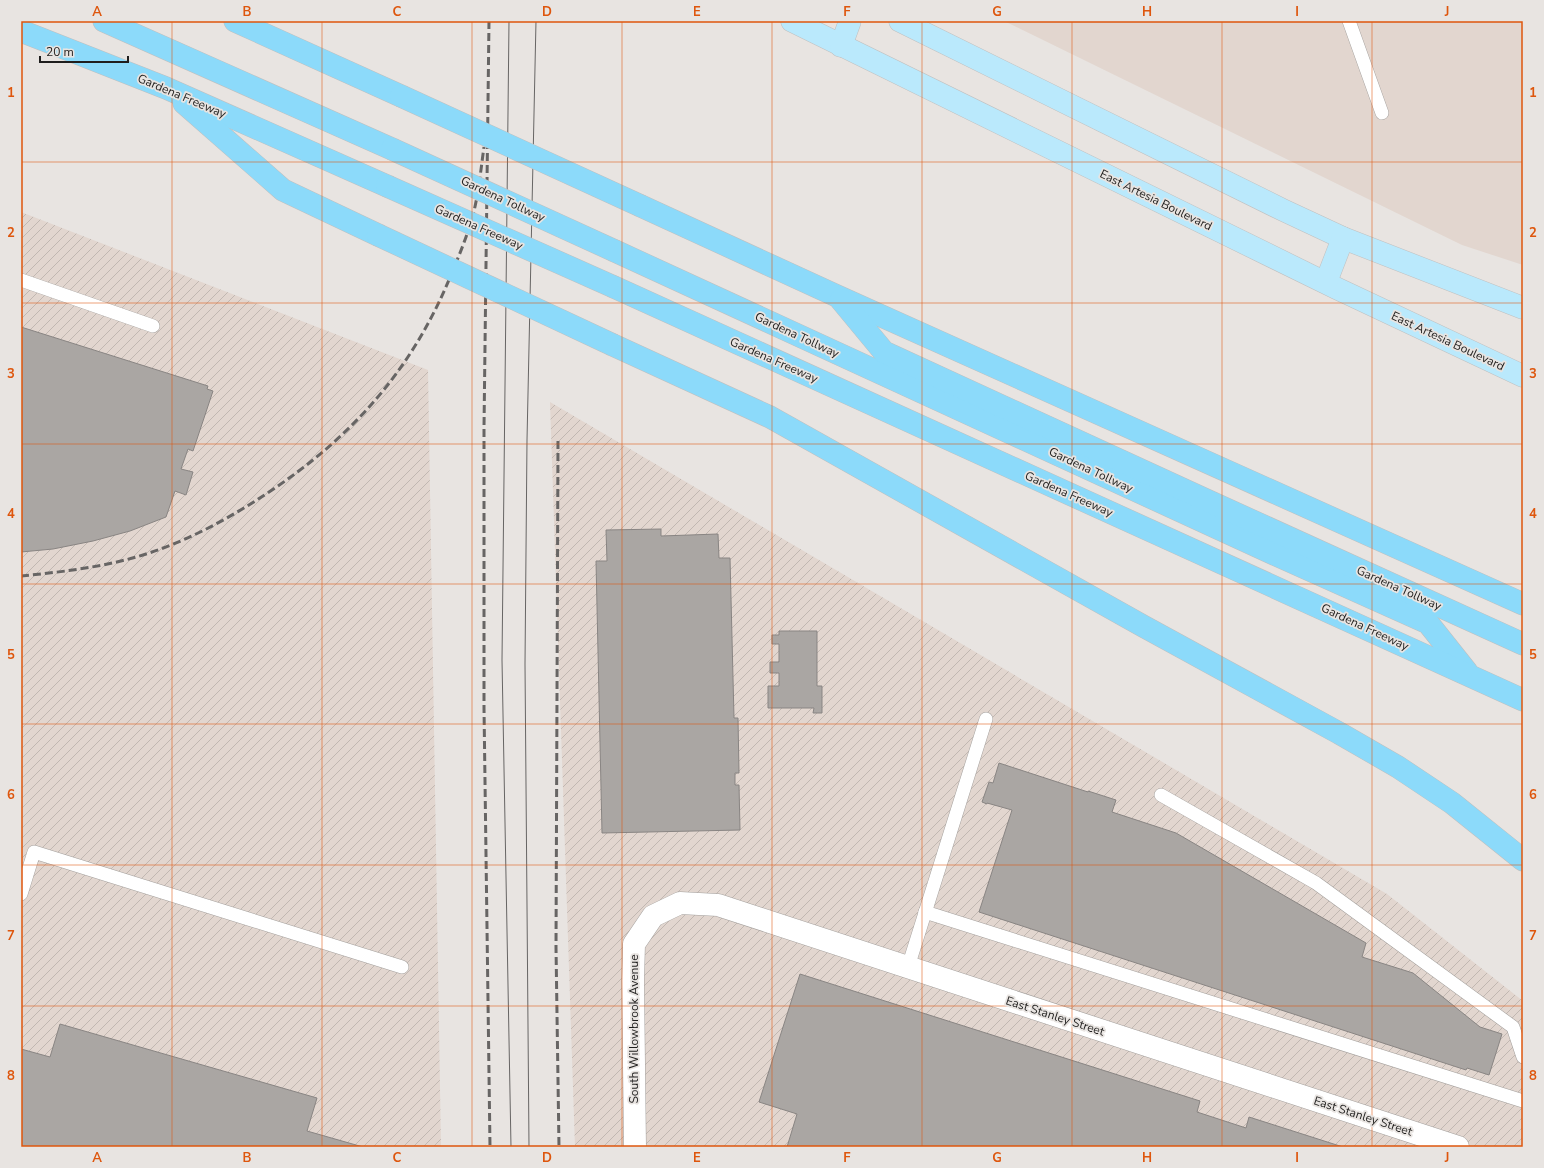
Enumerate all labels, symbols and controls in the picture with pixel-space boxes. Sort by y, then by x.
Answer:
text: A [92,3,102,21]
text: B [243,3,252,21]
text: C [393,3,402,21]
text: D [542,3,552,21]
text: E [693,3,701,21]
text: F [843,3,851,21]
text: G [992,3,1002,21]
text: H [1142,3,1152,21]
text: I [1295,3,1299,21]
text: J [1444,3,1449,21]
scale bar [40,38,128,64]
text: 20 m [46,44,74,60]
street label: Gardena Freeway [135,70,229,122]
text: 1 [7,84,15,102]
text: 1 [1529,84,1537,102]
street label: East Artesia Boulevard [1097,166,1215,234]
street label: Gardena Tollway [458,172,549,226]
street label: Gardena Freeway [432,200,526,254]
text: 2 [7,224,15,242]
text: 2 [1529,224,1537,242]
street label: Gardena Tollway [752,308,843,362]
street label: East Artesia Boulevard [1389,308,1507,374]
street label: Gardena Freeway [727,333,821,387]
text: 3 [7,365,15,383]
text: 3 [1529,365,1537,383]
street label: Gardena Tollway [1046,443,1137,497]
street label: Gardena Freeway [1022,467,1116,521]
text: 4 [7,505,15,523]
text: 4 [1529,505,1537,523]
street label: Gardena Tollway [1354,562,1445,614]
street label: Gardena Freeway [1319,600,1412,655]
text: 5 [7,646,15,664]
text: 5 [1529,646,1537,664]
text: 6 [7,786,15,804]
text: 6 [1529,786,1537,804]
text: 7 [7,927,15,945]
text: 7 [1529,927,1537,945]
street label: South Willowbrook Avenue [626,954,642,1104]
street label: East Stanley Street [1004,993,1107,1040]
text: 8 [7,1067,15,1085]
text: 8 [1529,1067,1537,1085]
street label: East Stanley Street [1312,1093,1415,1140]
text: A [92,1149,102,1167]
text: B [243,1149,252,1167]
text: C [393,1149,402,1167]
text: D [542,1149,552,1167]
text: E [693,1149,701,1167]
text: F [843,1149,851,1167]
text: G [992,1149,1002,1167]
text: H [1142,1149,1152,1167]
text: I [1295,1149,1299,1167]
text: J [1444,1149,1449,1167]

